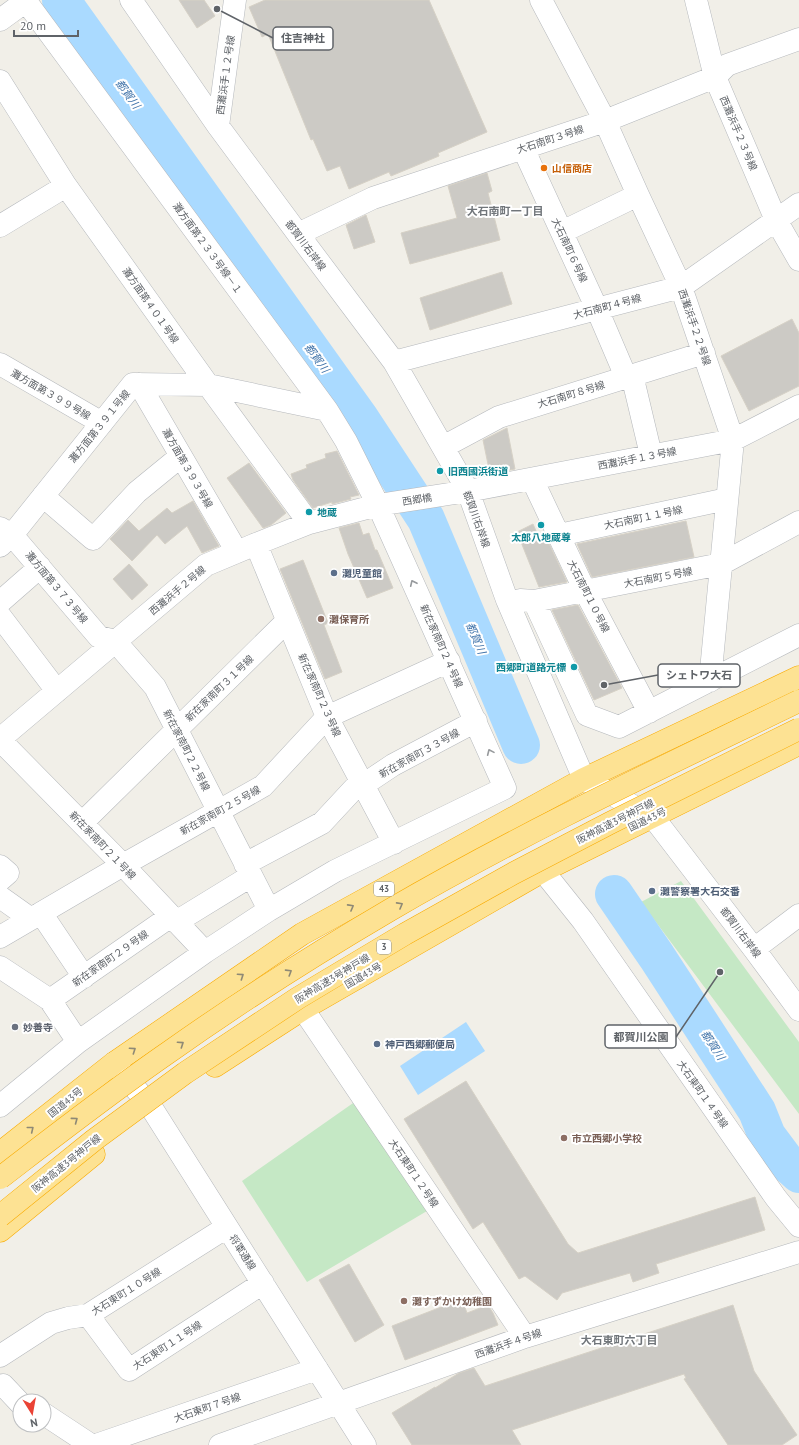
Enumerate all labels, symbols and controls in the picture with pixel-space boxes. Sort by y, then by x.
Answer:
scale bar [14,12,78,38]
text: 20 m [20,18,46,33]
callout: 住吉神社 [273,27,333,50]
text: 住吉神社 [281,31,325,45]
street label: 西灘浜手１２号線 [213,35,237,116]
water label: 都賀川 [113,77,144,112]
street label: 西灘浜手２３号線 [717,94,760,173]
street label: 大石南町３号線 [515,122,585,156]
place label: 山信商店 [552,162,592,175]
marker: 山信商店 [539,163,549,173]
street label: 灘方面第２３３号線－１ [170,200,245,297]
district label: 大石南町一丁目 [467,204,544,218]
street label: 大石南町６号線 [549,216,590,285]
street label: 都賀川右岸線 [282,217,329,273]
street label: 灘方面第４０１号線 [119,265,182,346]
street label: 西灘浜手２２号線 [675,287,714,367]
street label: 大石南町４号線 [572,291,643,322]
water label: 都賀川 [302,341,333,376]
street label: 灘方面第３９９号線 [9,366,93,423]
street label: 大石南町８号線 [536,378,607,411]
street label: 灘方面第３９１号線 [66,387,133,465]
street label: 灘方面第３９３号線 [159,426,216,510]
street label: 西灘浜手１３号線 [597,444,678,473]
place label: 旧西國浜街道 [448,465,509,478]
marker: 旧西國浜街道 [435,466,445,476]
street label: 都賀川右岸線 [460,489,493,550]
street label: 西郷橋 [401,491,433,508]
street label: 大石南町１１号線 [603,503,684,532]
place label: 地蔵 [317,506,337,519]
marker: 地蔵 [304,507,314,517]
marker: 太郎八地蔵尊 [536,520,546,530]
place label: 太郎八地蔵尊 [511,531,571,544]
street label: 灘方面第３７３号線 [23,549,91,626]
street label: 大石南町１０号線 [565,558,613,635]
street label: 西灘浜手２号線 [146,563,208,618]
street label: 大石南町５号線 [622,564,694,591]
place label: 灘児童館 [342,567,382,580]
marker: 灘児童館 [329,568,339,578]
one-way arrow [410,579,418,587]
street label: 新在家南町２４号線 [417,602,466,690]
place label: 灘保育所 [329,613,369,626]
marker: 灘保育所 [316,614,326,624]
water label: 都賀川 [463,620,489,657]
street label: 新在家南町２３号線 [295,651,344,739]
street label: 新在家南町３１号線 [182,652,256,724]
place label: 西郷町道路元標 [496,661,566,674]
marker: 西郷町道路元標 [569,662,579,672]
callout: シェトワ大石 [658,664,740,687]
text: シェトワ大石 [666,668,732,682]
street label: 新在家南町２２号線 [160,707,213,793]
street label: 新在家南町３３号線 [377,726,462,781]
one-way arrow [486,749,494,756]
street label: 新在家南町２５号線 [178,783,263,838]
street label: 阪神高速3号神戸線 [574,796,656,847]
street label: 国道43号 [626,805,668,834]
street label: 新在家南町２１号線 [67,808,139,882]
road number: 43 [374,882,394,896]
place label: 灘警察署大石交番 [660,885,740,898]
marker: 灘警察署大石交番 [647,886,657,896]
one-way arrow [396,902,403,909]
street label: 都賀川右岸線 [717,904,764,960]
one-way arrow [347,905,354,912]
street label: 新在家南町２９号線 [70,927,151,990]
road number: 3 [377,940,391,954]
street label: 阪神高速3号神戸線 [292,951,372,1006]
street label: 国道43号 [342,960,384,991]
one-way arrow [285,969,292,976]
one-way arrow [236,974,243,981]
place label: 妙善寺 [23,1021,53,1034]
marker: 妙善寺 [10,1022,20,1032]
callout: 都賀川公園 [605,1025,676,1048]
water label: 都賀川 [698,1027,728,1063]
text: 都賀川公園 [614,1030,669,1044]
place label: 神戸西郷郵便局 [385,1038,455,1051]
marker: 神戸西郷郵便局 [372,1039,382,1049]
one-way arrow [176,1042,183,1049]
one-way arrow [129,1047,136,1054]
street label: 大石東町１４号線 [674,1058,731,1131]
street label: 国道43号 [45,1084,85,1120]
one-way arrow [71,1118,78,1125]
one-way arrow [26,1127,33,1134]
street label: 阪神高速3号神戸線 [29,1131,104,1195]
place label: 市立西郷小学校 [572,1132,642,1145]
marker: 市立西郷小学校 [559,1133,569,1143]
street label: 大石東町１２号線 [386,1136,441,1210]
street label: 将軍通線 [226,1232,259,1273]
street label: 大石東町１０号線 [89,1265,164,1318]
place label: 灘すずかけ幼稚園 [412,1295,492,1308]
marker: 灘すずかけ幼稚園 [399,1296,409,1306]
street label: 大石東町１１号線 [130,1318,204,1373]
street label: 西灘浜手４号線 [473,1326,543,1361]
district label: 大石東町六丁目 [581,1333,658,1347]
street label: 大石東町７号線 [172,1390,242,1425]
north arrow [12,1393,52,1433]
text: N [29,1415,39,1430]

